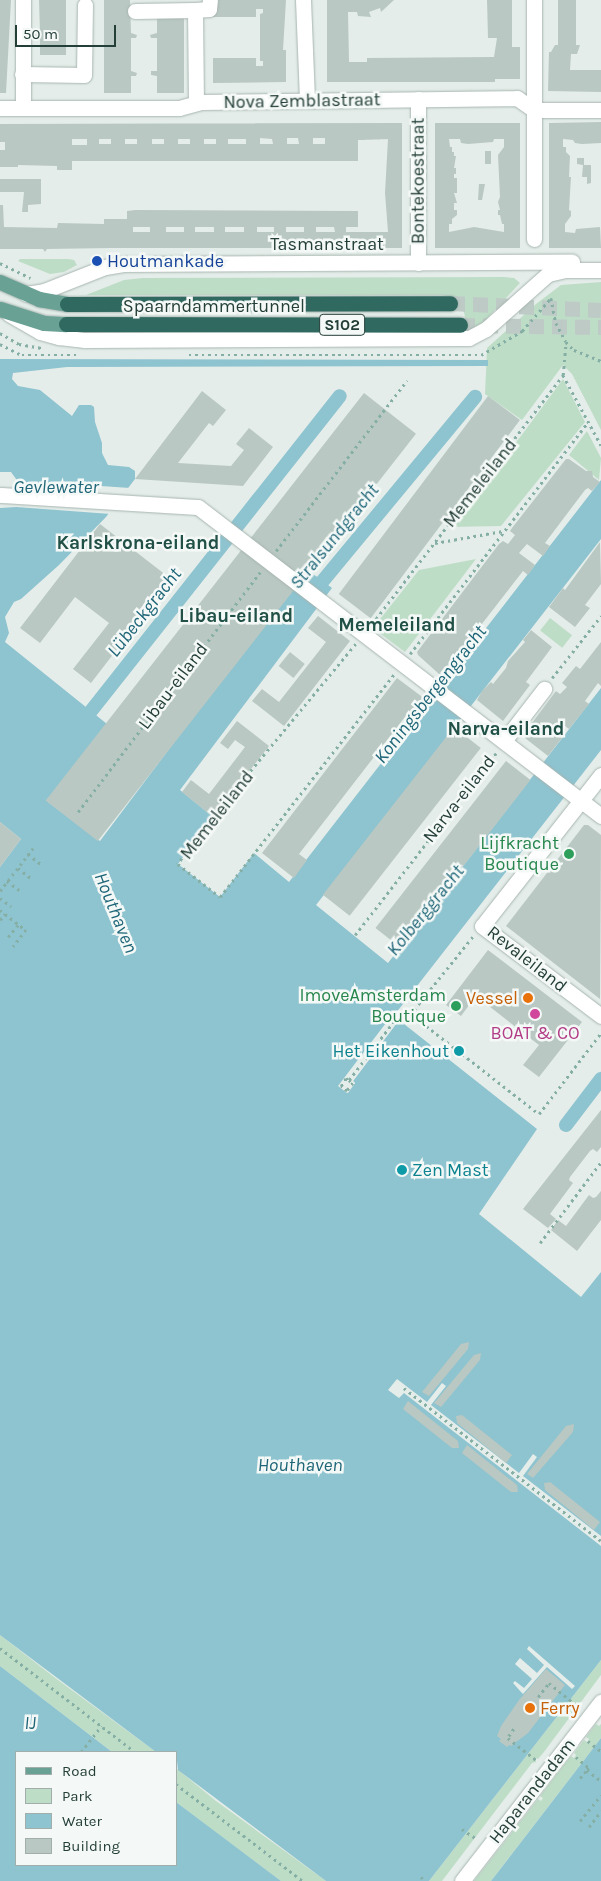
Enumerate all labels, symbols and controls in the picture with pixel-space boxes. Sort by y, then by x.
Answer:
scale bar [18,15,119,47]
text: 50 m [23,25,58,43]
street label: Nova Zemblastraat [223,89,381,113]
street label: Bontekoestraat [407,118,429,244]
street label: Tasmanstraat [270,233,384,255]
place label: Houtmankade [107,250,224,272]
marker: Houtmankade [91,255,103,267]
street label: Spaarndammertunnel [123,295,305,317]
road number: S102 [318,312,366,338]
street label: Memeleiland [439,434,521,532]
water label: Gevlewater [13,477,99,499]
water label: Stralsundgracht [286,480,384,594]
district label: Karlskrona-eiland [56,533,220,555]
water label: Lübeckgracht [103,564,187,662]
district label: Libau-eiland [179,606,293,628]
district label: Memeleiland [338,615,456,637]
water label: Koningsbergengracht [370,621,492,769]
street label: Libau-eiland [134,639,212,733]
district label: Narva-eiland [448,719,564,741]
street label: Narva-eiland [418,751,500,847]
street label: Memeleiland [176,766,258,864]
place label: Lijfkracht Boutique [480,833,559,876]
marker: Lijfkracht Boutique [563,848,575,860]
water label: Kolberggracht [382,861,470,961]
water label: Houthaven [88,869,142,957]
street label: Revaleiland [483,921,571,997]
place label: ImoveAmsterdam Boutique [299,985,446,1028]
place label: Vessel [466,987,518,1009]
marker: Vessel [522,992,534,1004]
marker: ImoveAmsterdam Boutique [450,1000,462,1012]
marker: BOAT & CO [529,1008,541,1020]
place label: BOAT & CO [490,1022,580,1044]
place label: Het Eikenhout [333,1040,449,1062]
marker: Het Eikenhout [453,1045,465,1057]
place label: Zen Mast [412,1159,488,1181]
marker: Zen Mast [396,1164,408,1176]
water label: Houthaven [257,1455,343,1477]
place label: Ferry [540,1697,580,1719]
marker: Ferry [524,1702,536,1714]
water label: IJ [24,1713,36,1735]
street label: Haparandadam [484,1734,580,1848]
legend [15,1751,178,1866]
text: Road [62,1762,97,1780]
text: Park [62,1787,92,1805]
text: Water [62,1812,102,1830]
text: Building [62,1837,120,1855]

